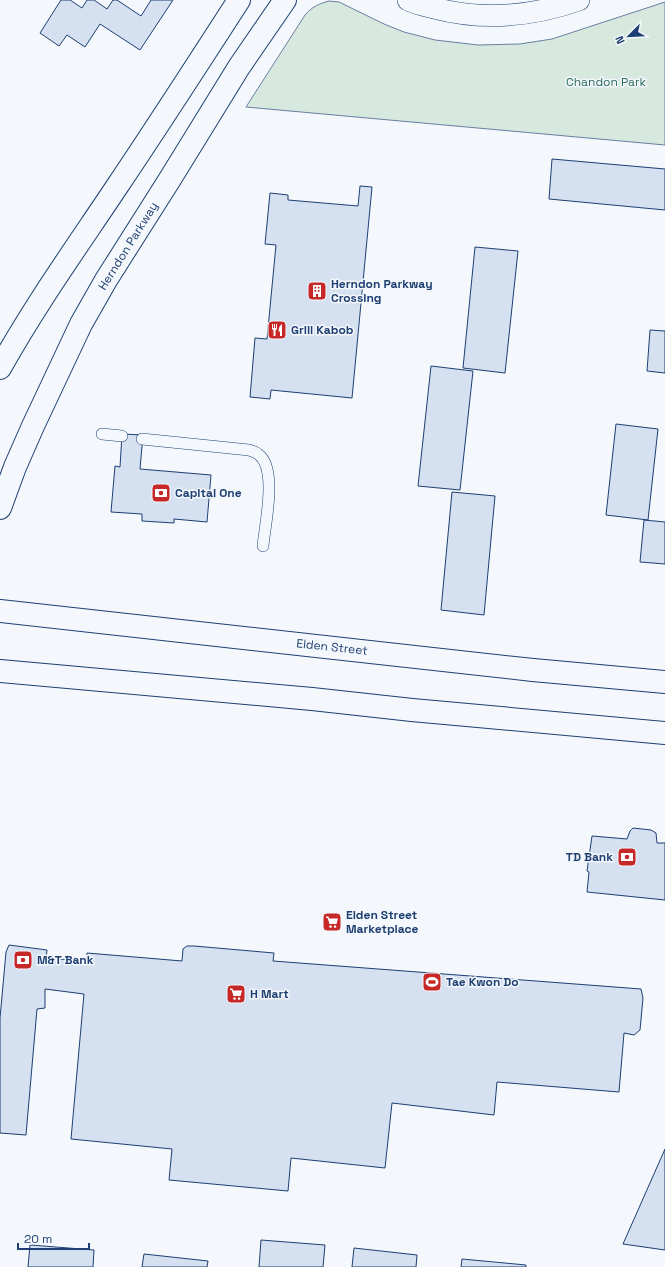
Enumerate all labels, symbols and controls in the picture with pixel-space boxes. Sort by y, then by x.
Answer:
north arrow [609,16,649,56]
text: N [612,34,628,46]
park label: Chandon Park [566,74,646,90]
street label: Herndon Parkway [94,199,162,293]
place label: Herndon Parkway Crossing [331,276,433,306]
building icon: Herndon Parkway Crossing [306,280,328,302]
restaurant icon: Grill Kabob [266,319,288,341]
place label: Grill Kabob [291,322,354,338]
bank icon: Capital One [150,482,172,504]
place label: Capital One [175,485,242,501]
street label: Elden Street [296,635,368,659]
bank icon: TD Bank [616,846,638,868]
place label: TD Bank [566,849,613,865]
place label: Elden Street Marketplace [346,907,419,937]
supermarket icon: Elden Street Marketplace [321,911,343,933]
bank icon: M&T Bank [12,949,34,971]
place label: M&T Bank [37,952,94,968]
sports icon: Tae Kwon Do [421,971,443,993]
place label: Tae Kwon Do [446,974,519,990]
supermarket icon: H Mart [225,983,247,1005]
place label: H Mart [250,986,289,1002]
scale bar [18,1225,89,1251]
text: 20 m [24,1231,52,1247]

